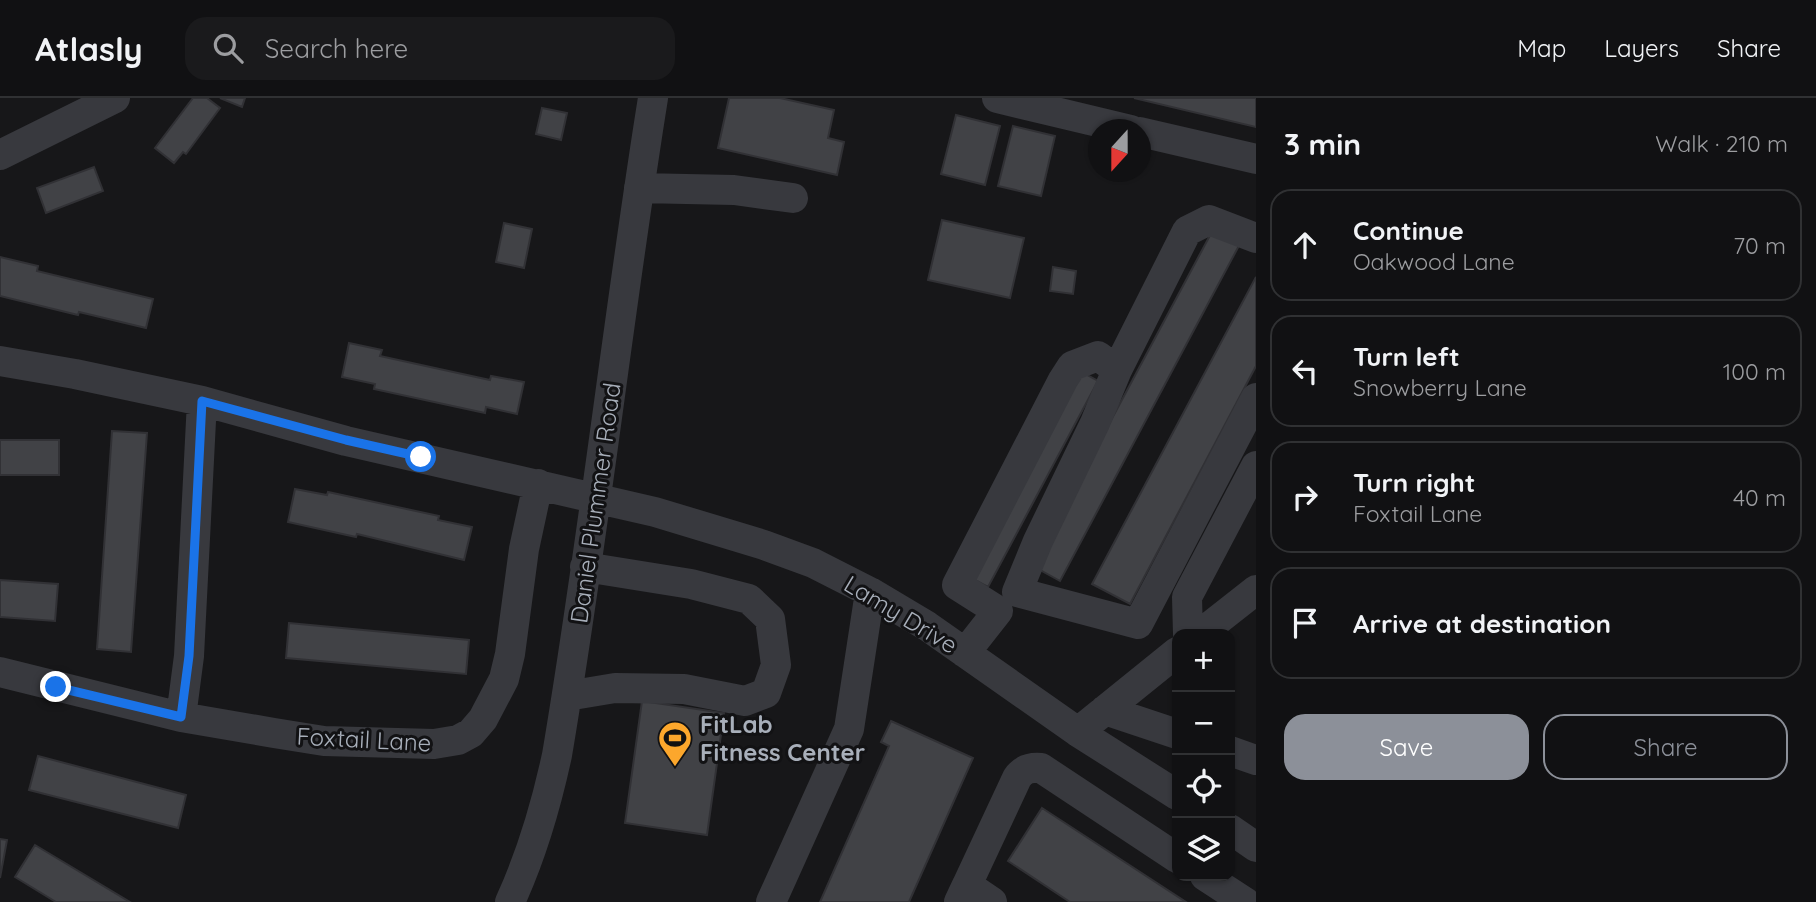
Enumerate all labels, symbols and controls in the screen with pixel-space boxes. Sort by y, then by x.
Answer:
search box [185,17,675,80]
text: Atlasly [35,28,143,69]
icon: search [209,29,247,67]
text: Search here [265,32,408,65]
text: Map [1517,33,1566,63]
text: Layers [1604,33,1679,63]
text: Share [1717,33,1781,63]
north arrow [1088,119,1151,182]
text: 3 min [1284,125,1361,163]
text: Walk · 210 m [1655,129,1788,158]
text: Continue [1353,214,1464,247]
icon: ahead [1286,226,1324,264]
text: 70 m [1733,231,1786,260]
text: Oakwood Lane [1353,247,1515,276]
text: Turn left [1353,340,1460,373]
icon: left [1286,352,1324,390]
text: 100 m [1723,357,1786,386]
text: Snowberry Lane [1353,373,1527,402]
street label: Daniel Plummer Road [563,381,627,625]
route start [405,441,436,472]
text: Turn right [1353,466,1475,499]
icon: right [1286,478,1324,516]
text: 40 m [1733,483,1786,512]
text: Foxtail Lane [1353,499,1482,528]
street label: Lamy Drive [839,568,963,660]
icon: arrive [1286,604,1324,642]
text: Arrive at destination [1353,607,1611,640]
map controls [1172,629,1235,881]
button: + [1172,629,1235,692]
route end [40,671,71,702]
button: − [1172,692,1235,755]
place label: FitLab Fitness Center [700,709,865,767]
button: Save [1284,714,1529,780]
button: Share [1543,714,1788,780]
sports icon: FitLab Fitness Center [656,719,694,768]
street label: Foxtail Lane [296,720,432,758]
button: locate [1172,755,1235,818]
button: layers [1172,818,1235,881]

